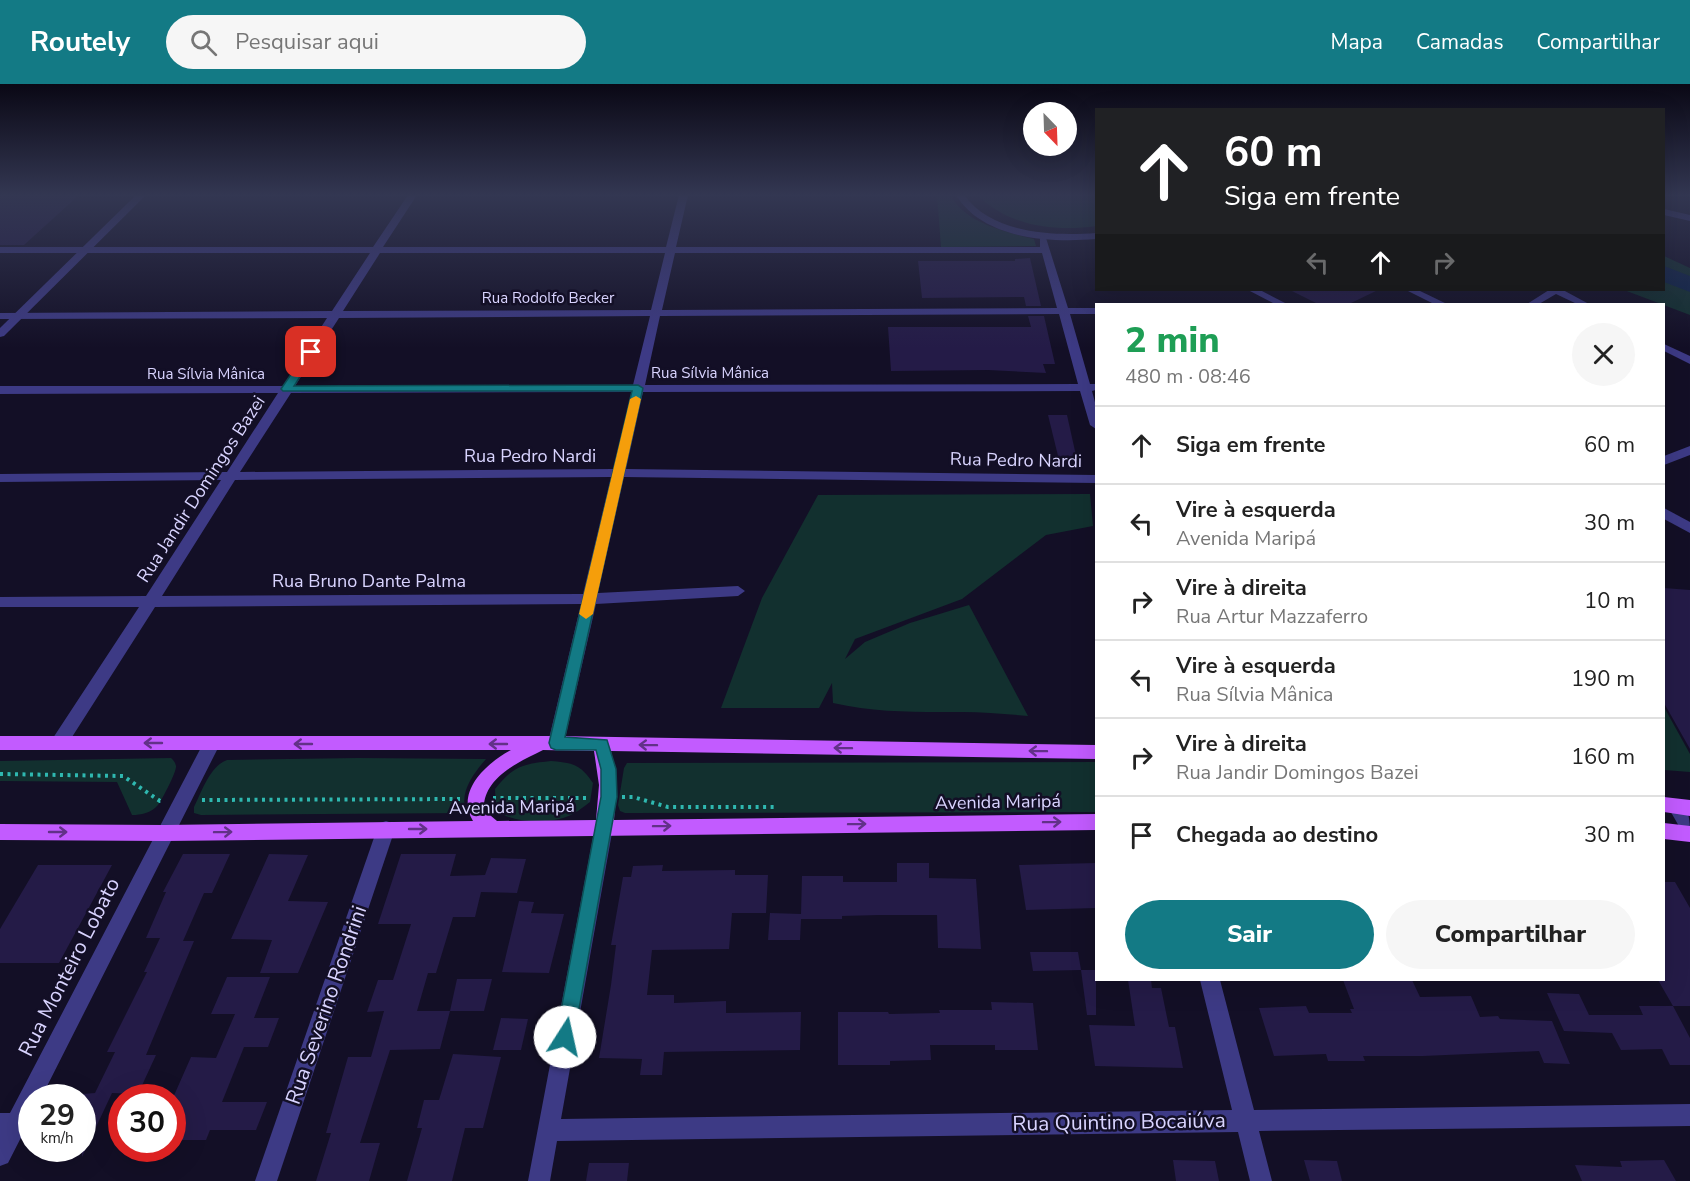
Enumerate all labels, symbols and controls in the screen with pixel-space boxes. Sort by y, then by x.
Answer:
search box [166,15,586,69]
text: Routely [30,23,130,61]
icon: search [187,26,220,59]
text: Pesquisar aqui [235,27,379,57]
text: Mapa [1331,28,1383,56]
text: Camadas [1416,28,1503,56]
text: Compartilhar [1536,28,1660,56]
north arrow [1023,102,1077,156]
map controls [1023,102,1077,156]
text: 60 m [1224,124,1323,181]
icon: ahead [1125,132,1203,210]
text: Siga em frente [1224,178,1400,215]
icon: left [1301,246,1334,279]
icon: ahead [1364,246,1397,279]
icon: right [1427,246,1460,279]
street label: Rua Rodolfo Becker [482,288,615,308]
text: 2 min [1125,316,1220,365]
button: close [1572,323,1635,386]
pin [285,326,336,377]
icon: arrive [294,335,327,368]
street label: Rua Sílvia Mânica [651,363,769,383]
text: 480 m · 08:46 [1125,363,1251,390]
street label: Rua Sílvia Mânica [147,364,265,384]
street label: Rua Jandir Domingos Bazei [131,391,271,587]
icon: ahead [1125,429,1158,462]
text: Siga em frente [1176,430,1325,460]
text: 60 m [1584,430,1635,460]
street label: Rua Pedro Nardi [464,444,596,468]
street label: Rua Pedro Nardi [950,447,1082,473]
text: Vire à esquerda [1176,495,1336,525]
icon: left [1125,507,1158,540]
text: 30 m [1584,508,1635,538]
text: Avenida Maripá [1176,525,1316,552]
street label: Rua Bruno Dante Palma [272,569,466,593]
text: Vire à direita [1176,573,1307,603]
icon: right [1125,585,1158,618]
text: 10 m [1584,586,1635,616]
text: Rua Artur Mazzaferro [1176,603,1368,630]
text: Vire à esquerda [1176,651,1336,681]
icon: left [1125,663,1158,696]
text: 190 m [1571,664,1635,694]
text: Rua Sílvia Mânica [1176,681,1333,708]
text: Vire à direita [1176,729,1307,759]
one-way arrow [144,737,164,749]
one-way arrow [293,738,313,750]
one-way arrow [488,738,508,750]
one-way arrow [639,739,659,751]
icon: right [1125,741,1158,774]
one-way arrow [834,742,854,754]
text: 160 m [1571,742,1635,772]
one-way arrow [1029,745,1049,757]
text: Rua Jandir Domingos Bazei [1176,759,1419,786]
street label: Avenida Maripá [935,789,1061,815]
street label: Avenida Maripá [449,794,575,820]
one-way arrow [1042,816,1062,828]
one-way arrow [847,818,867,830]
icon: arrive [1125,819,1158,852]
text: Chegada ao destino [1176,820,1378,850]
text: 30 m [1584,820,1635,850]
one-way arrow [652,821,672,832]
one-way arrow [408,823,428,835]
one-way arrow [48,826,68,838]
one-way arrow [213,826,233,838]
street label: Rua Monteiro Lobato [12,873,126,1061]
button: Sair [1125,900,1374,969]
button: Compartilhar [1386,900,1635,969]
street label: Rua Severino Rondrini [279,902,373,1108]
position arrow [533,1005,597,1069]
speed limit sign: 30 [108,1084,186,1162]
text: 29 [39,1095,75,1136]
street label: Rua Quintino Bocaiúva [1012,1106,1226,1138]
text: km/h [40,1128,74,1148]

